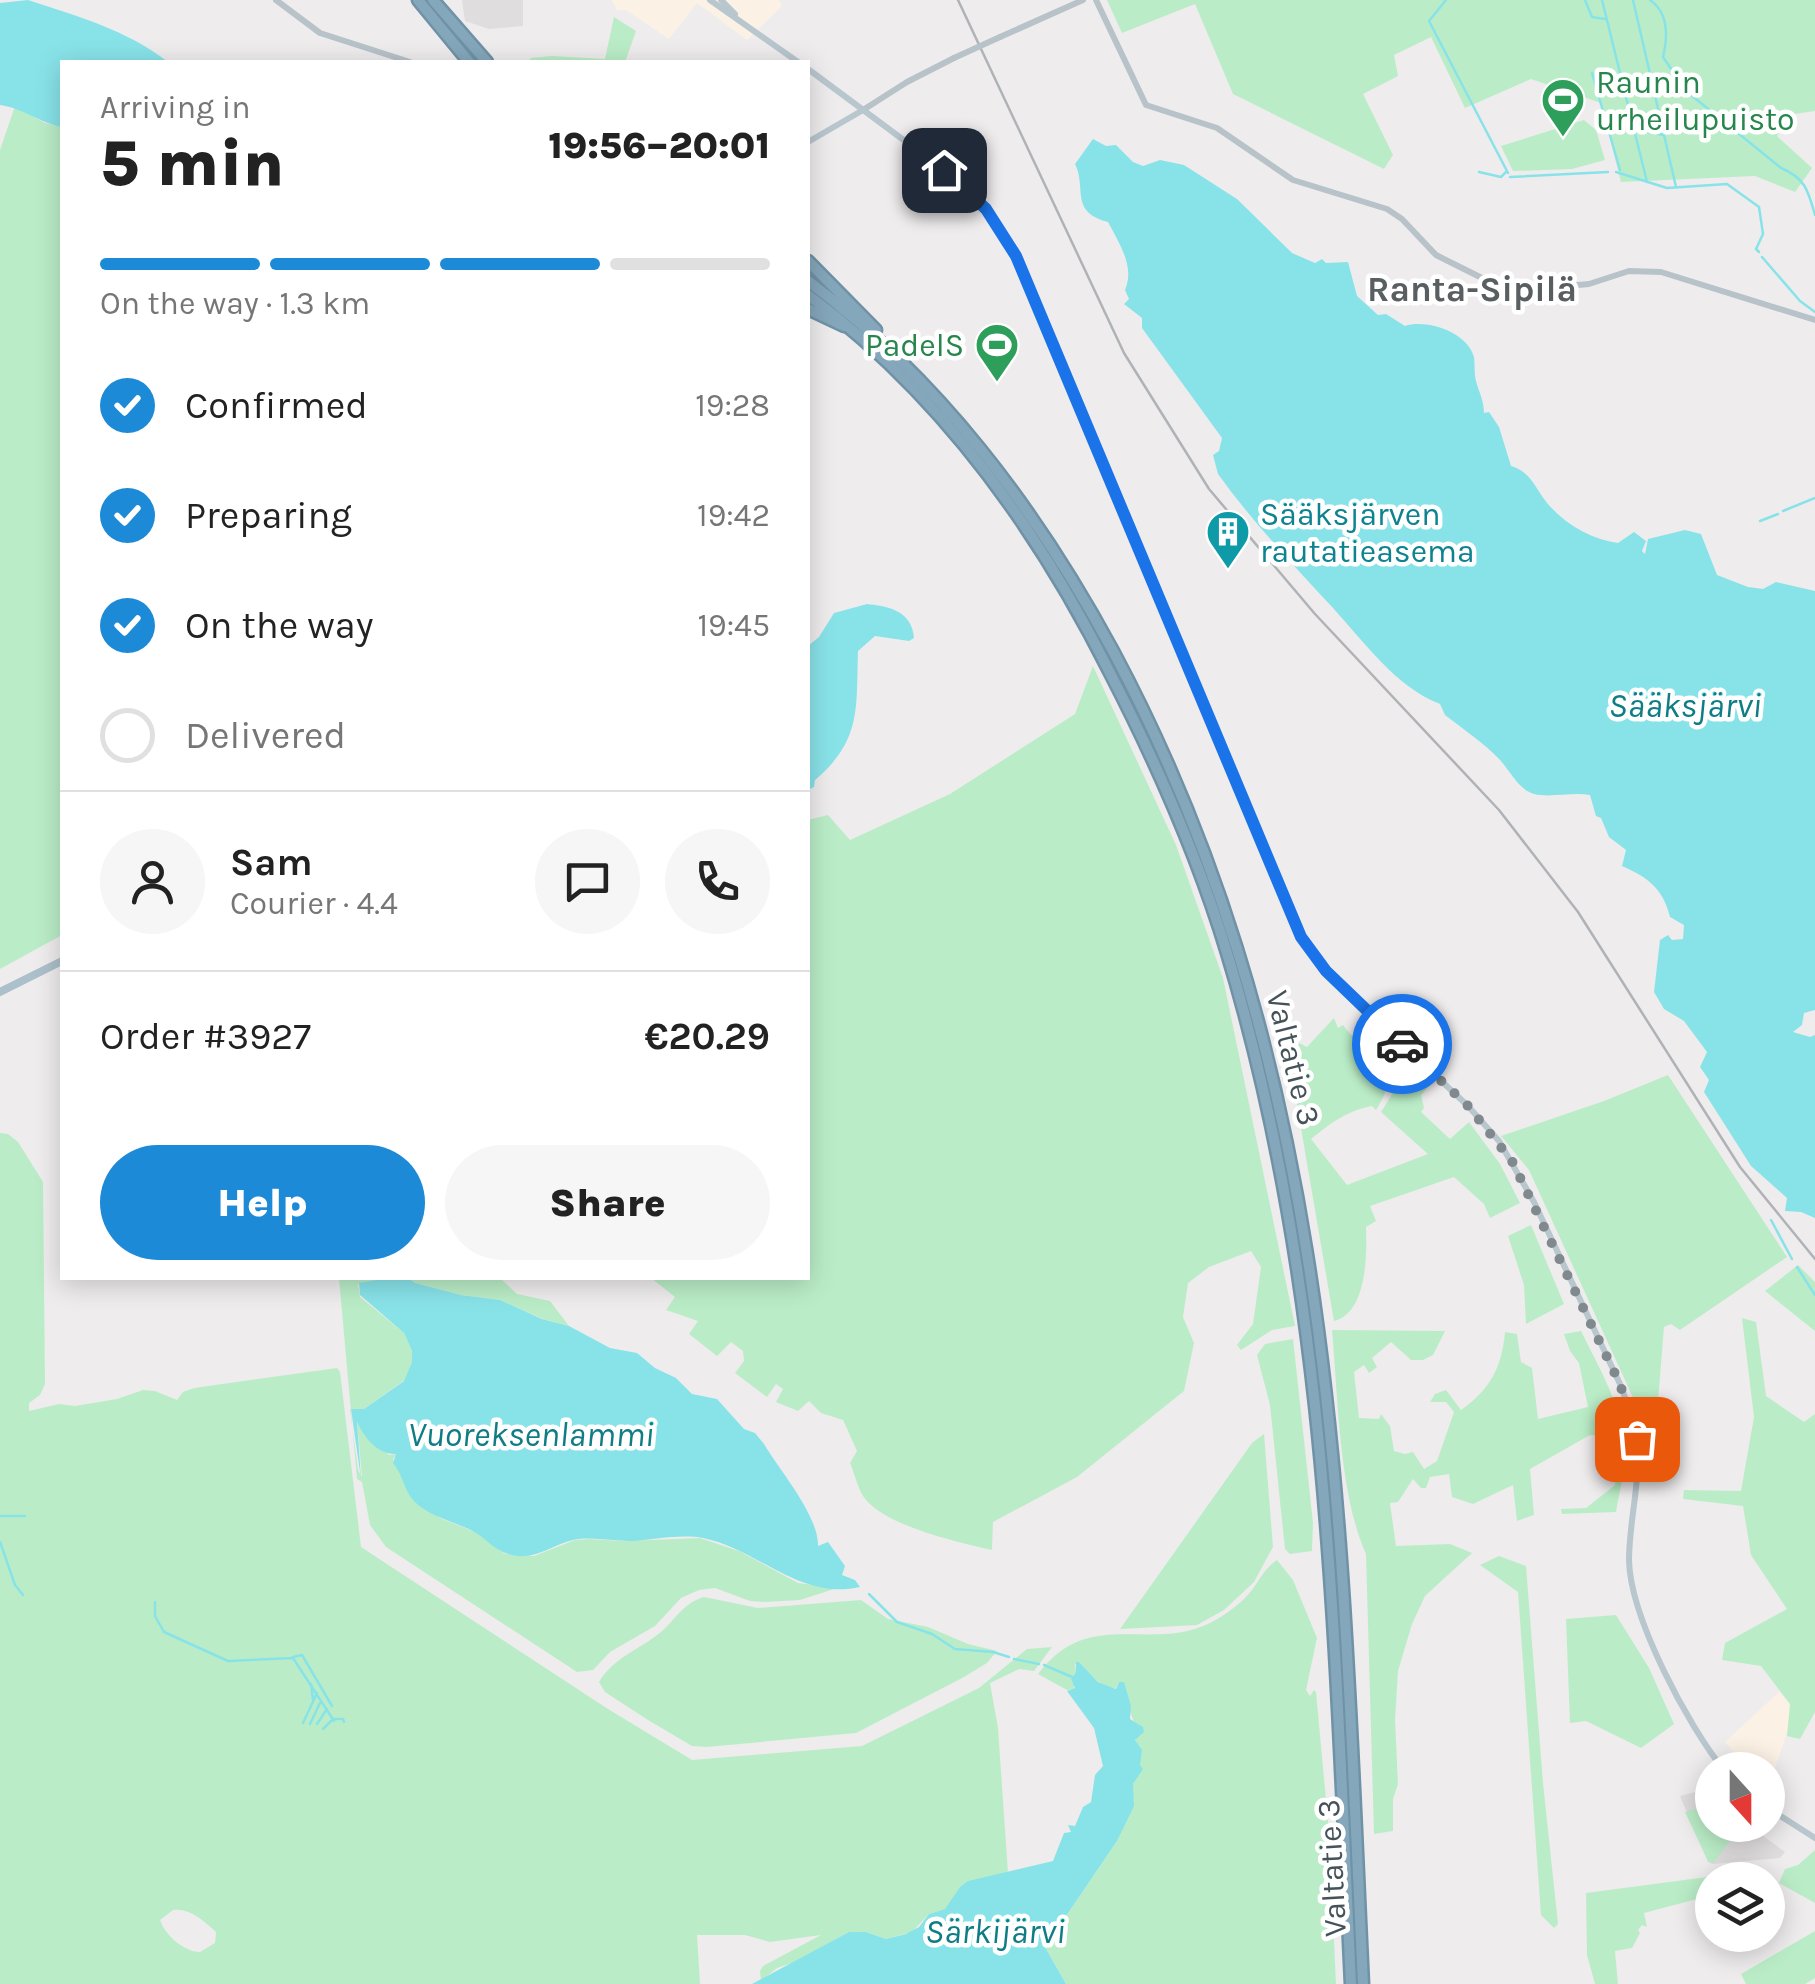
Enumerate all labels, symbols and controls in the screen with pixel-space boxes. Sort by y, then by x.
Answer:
place label: Raunin urheilupuisto [1596,64,1795,138]
sports icon: Raunin urheilupuisto [1540,77,1586,138]
text: Arriving in [100,89,251,126]
text: 19:56–20:01 [548,123,770,168]
text: 5 min [100,125,284,201]
pin [902,128,987,213]
icon: home [917,143,972,198]
district label: Ranta-Sipilä [1367,269,1577,310]
text: On the way · 1.3 km [100,285,370,322]
sports icon: PadelS [974,322,1020,383]
place label: PadelS [865,327,964,364]
icon: check [100,378,155,433]
text: Confirmed [185,383,368,428]
text: 19:28 [695,387,770,424]
icon: check [100,488,155,543]
text: Preparing [185,493,352,538]
place label: Sääksjärven rautatieasema [1260,496,1475,570]
text: 19:42 [697,497,770,534]
building icon: Sääksjärven rautatieasema [1205,509,1251,570]
icon: check [100,598,155,653]
text: On the way [185,603,373,648]
text: 19:45 [698,607,770,644]
water label: Sääksjärvi [1608,685,1762,726]
text: Delivered [185,713,346,758]
button: person [100,829,205,934]
button: chat [535,829,640,934]
button: phone [665,829,770,934]
text: Sam [230,840,313,885]
text: Courier · 4.4 [230,885,398,922]
street label: Valtatie 3 [1258,987,1328,1129]
courier [1352,994,1452,1094]
text: Order #3927 [100,1014,311,1059]
text: €20.29 [645,1014,770,1059]
icon: car [1375,1017,1430,1072]
button: Help [100,1145,425,1260]
button: Share [445,1145,770,1260]
pin [1595,1397,1680,1482]
icon: bag [1610,1412,1665,1467]
water label: Vuoreksenlammi [408,1414,654,1455]
north arrow [1695,1752,1785,1842]
map controls [1695,1752,1785,1952]
street label: Valtatie 3 [1310,1798,1354,1938]
button: layers [1695,1862,1785,1952]
water label: Särkijärvi [925,1911,1065,1952]

